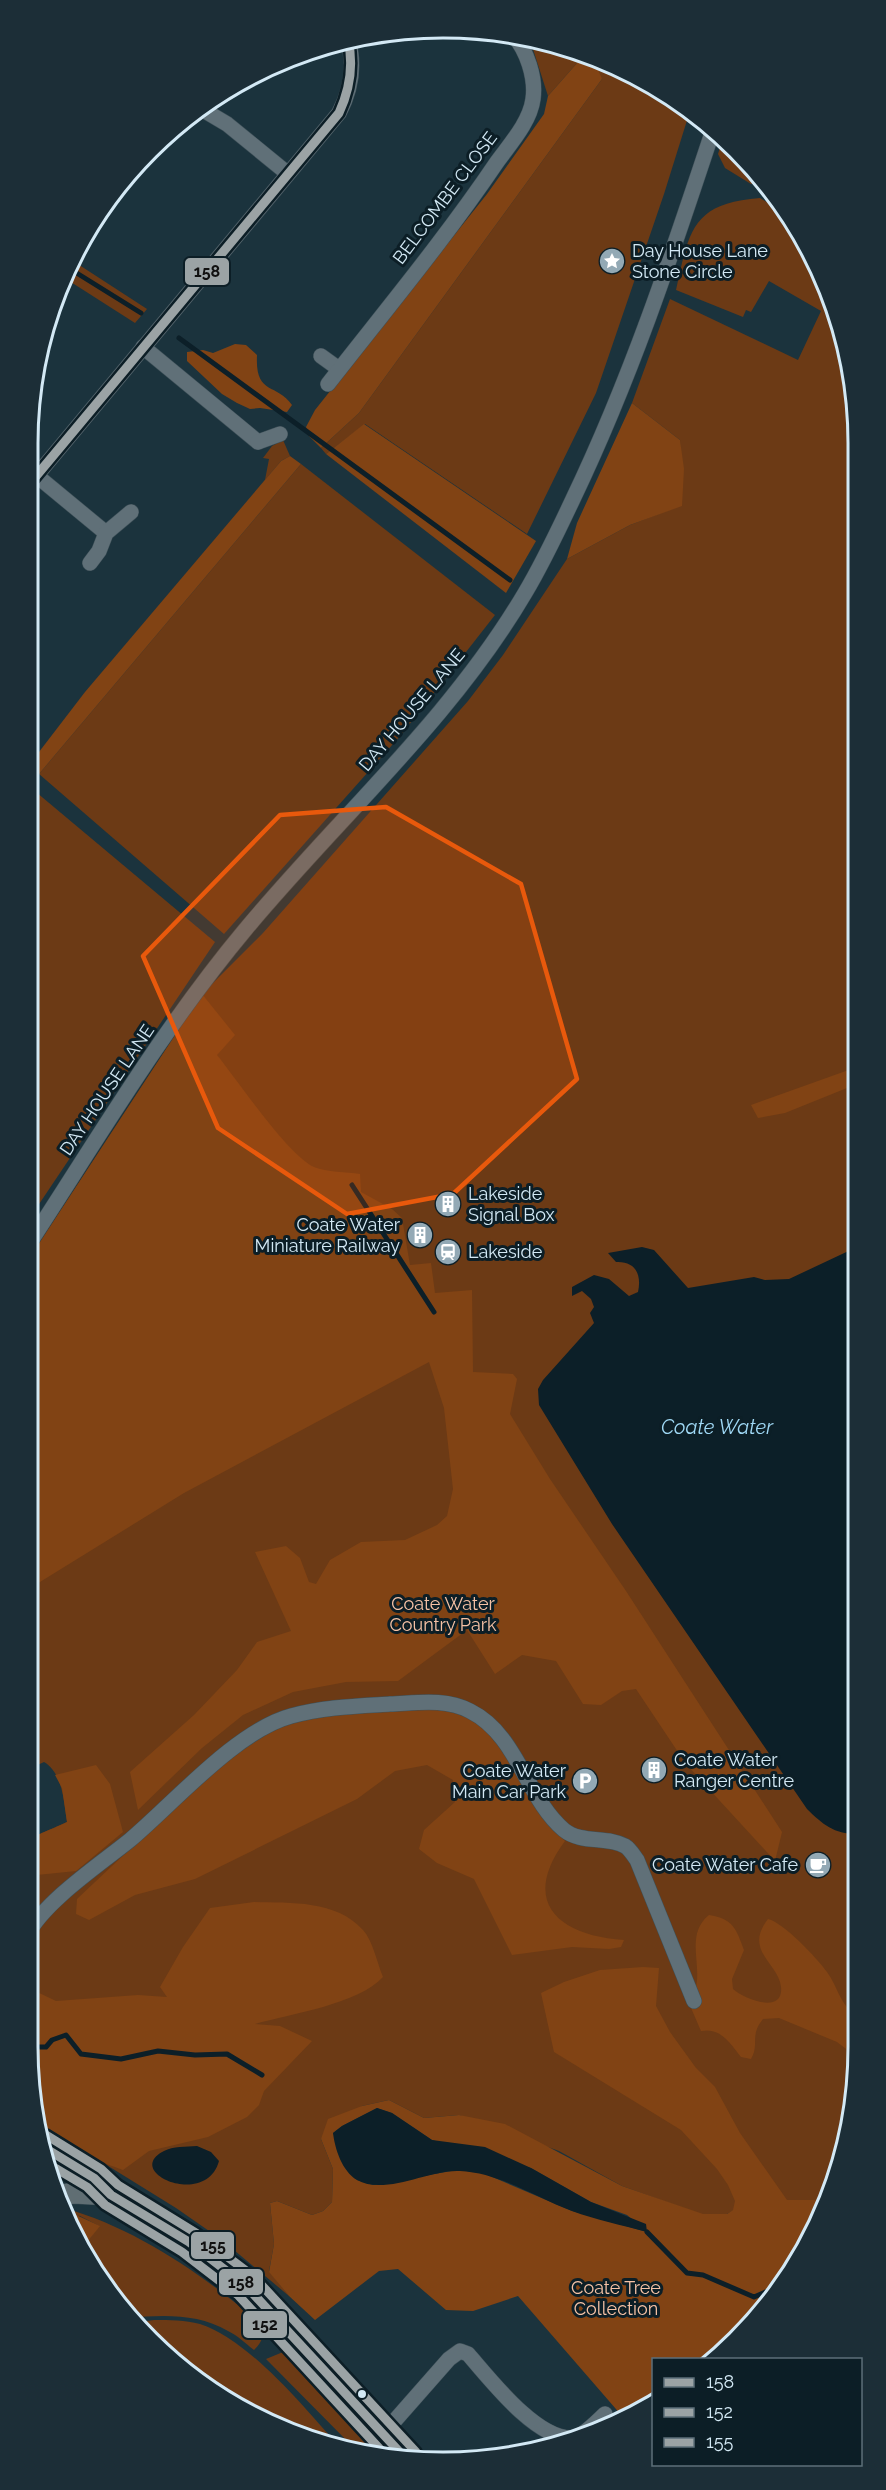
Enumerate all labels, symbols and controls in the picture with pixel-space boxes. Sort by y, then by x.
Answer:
street label: BELCOMBE CLOSE [388,128,501,268]
place label: Day House Lane Stone Circle [632,240,768,282]
place icon: Day House Lane Stone Circle [597,246,627,276]
line badge: 158 [184,257,230,286]
text: 158 [194,262,220,281]
street label: DAY HOUSE LANE [354,644,469,775]
street label: DAY HOUSE LANE [55,1020,158,1159]
place label: Lakeside Signal Box [468,1183,555,1225]
building icon: Lakeside Signal Box [433,1189,463,1219]
place label: Coate Water Miniature Railway [255,1214,401,1256]
building icon: Coate Water Miniature Railway [405,1220,435,1250]
station icon: Lakeside [433,1237,463,1267]
place label: Lakeside [468,1241,543,1262]
water label: Coate Water [661,1415,774,1439]
park label: Coate Water Country Park [389,1593,497,1635]
place label: Coate Water Ranger Centre [674,1749,794,1791]
building icon: Coate Water Ranger Centre [639,1755,669,1785]
place label: Coate Water Main Car Park [452,1760,567,1802]
parking icon: Coate Water Main Car Park [570,1766,600,1796]
cafe icon: Coate Water Cafe [803,1850,833,1880]
place label: Coate Water Cafe [652,1854,798,1875]
line badge: 155 [190,2231,235,2260]
text: 155 [200,2236,226,2255]
line badge: 158 [218,2268,264,2296]
text: 158 [228,2273,254,2292]
park label: Coate Tree Collection [571,2277,661,2319]
line badge: 152 [242,2310,288,2339]
text: 152 [252,2315,278,2334]
legend [652,2358,862,2466]
text: 158 [706,2371,734,2392]
unlabelled marker [356,2388,368,2400]
text: 152 [706,2401,733,2422]
text: 155 [706,2431,734,2452]

